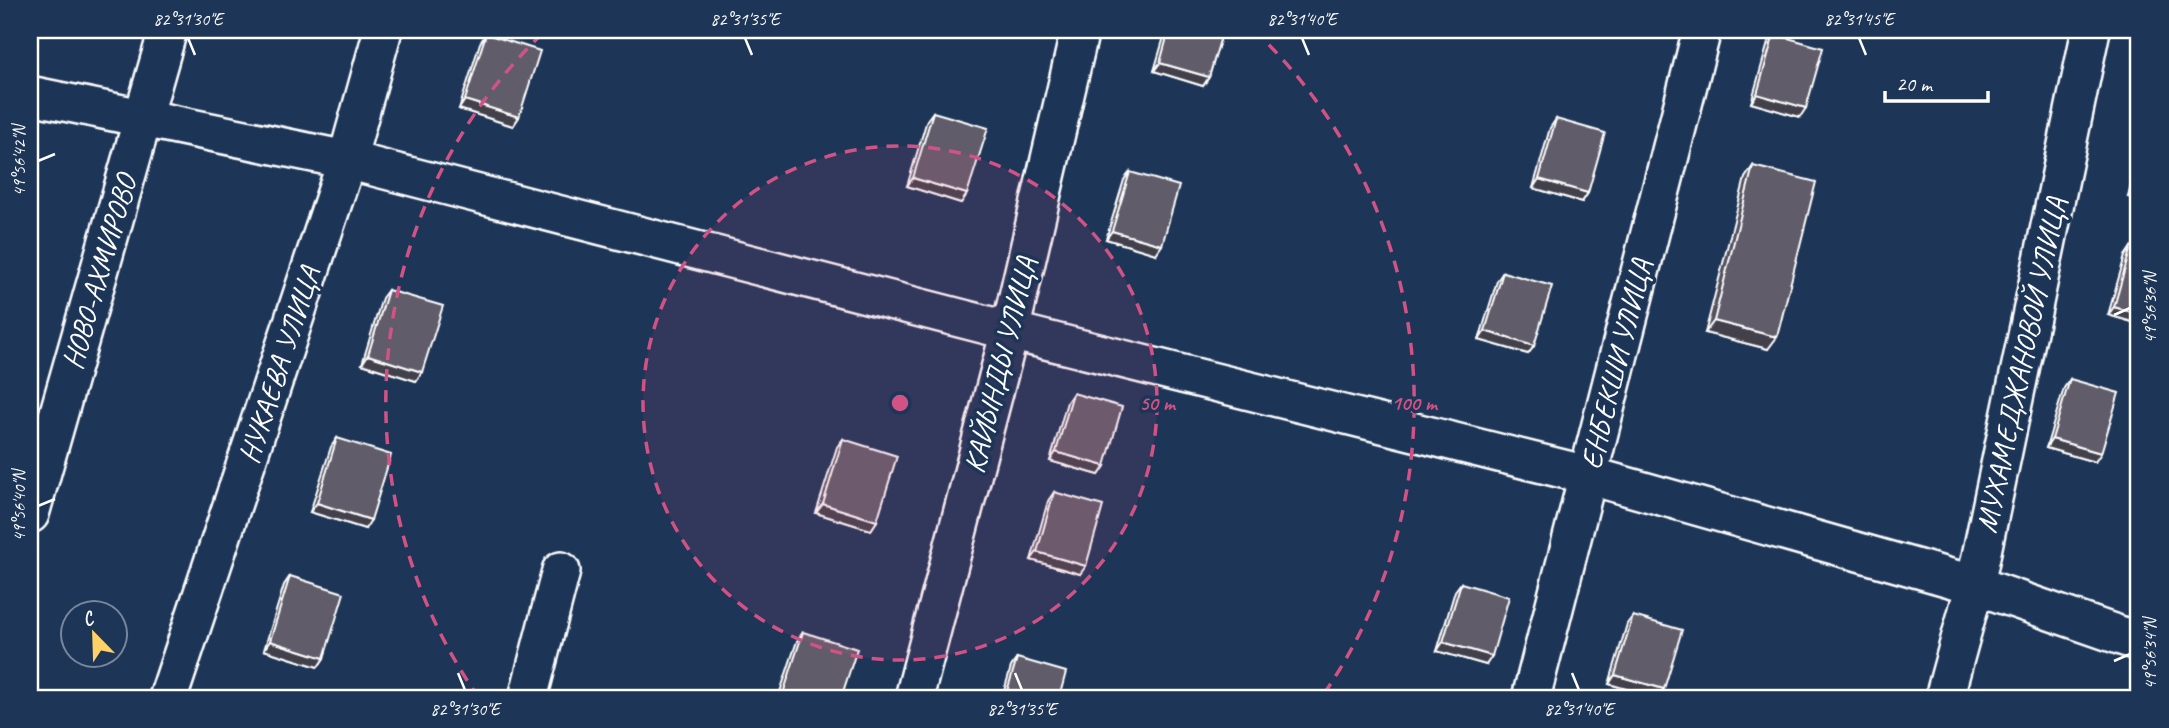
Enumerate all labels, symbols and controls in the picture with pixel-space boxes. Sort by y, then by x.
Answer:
text: 82°31'30"E [153,8,225,30]
text: 82°31'35"E [710,8,782,30]
text: 82°31'40"E [1267,8,1339,30]
text: 82°31'45"E [1824,8,1896,30]
scale bar [1885,60,1989,104]
text: 20 m [1896,71,1934,97]
text: 49°56'42"N [8,122,30,196]
street label: НОВО-АХМИРОВО [53,167,146,374]
street label: МУХАМЕДЖАНОВОЙ УЛИЦА [1967,193,2075,536]
street label: КАЙЫНДЫ УЛИЦА [955,252,1045,477]
street label: ЕНБЕКШИ УЛИЦА [1572,254,1661,473]
street label: НУКАЕВА УЛИЦА [229,260,329,468]
text: 49°56'36"N [2139,269,2161,343]
text: 50 m [1139,390,1177,416]
text: 100 m [1391,390,1439,416]
centre of rings [888,391,912,415]
text: 49°56'40"N [8,467,30,541]
north arrow [60,598,130,668]
text: С [79,605,99,632]
text: 49°56'34"N [2139,615,2161,689]
text: 82°31'30"E [430,698,502,720]
text: 82°31'35"E [987,698,1059,720]
text: 82°31'40"E [1544,698,1616,720]

